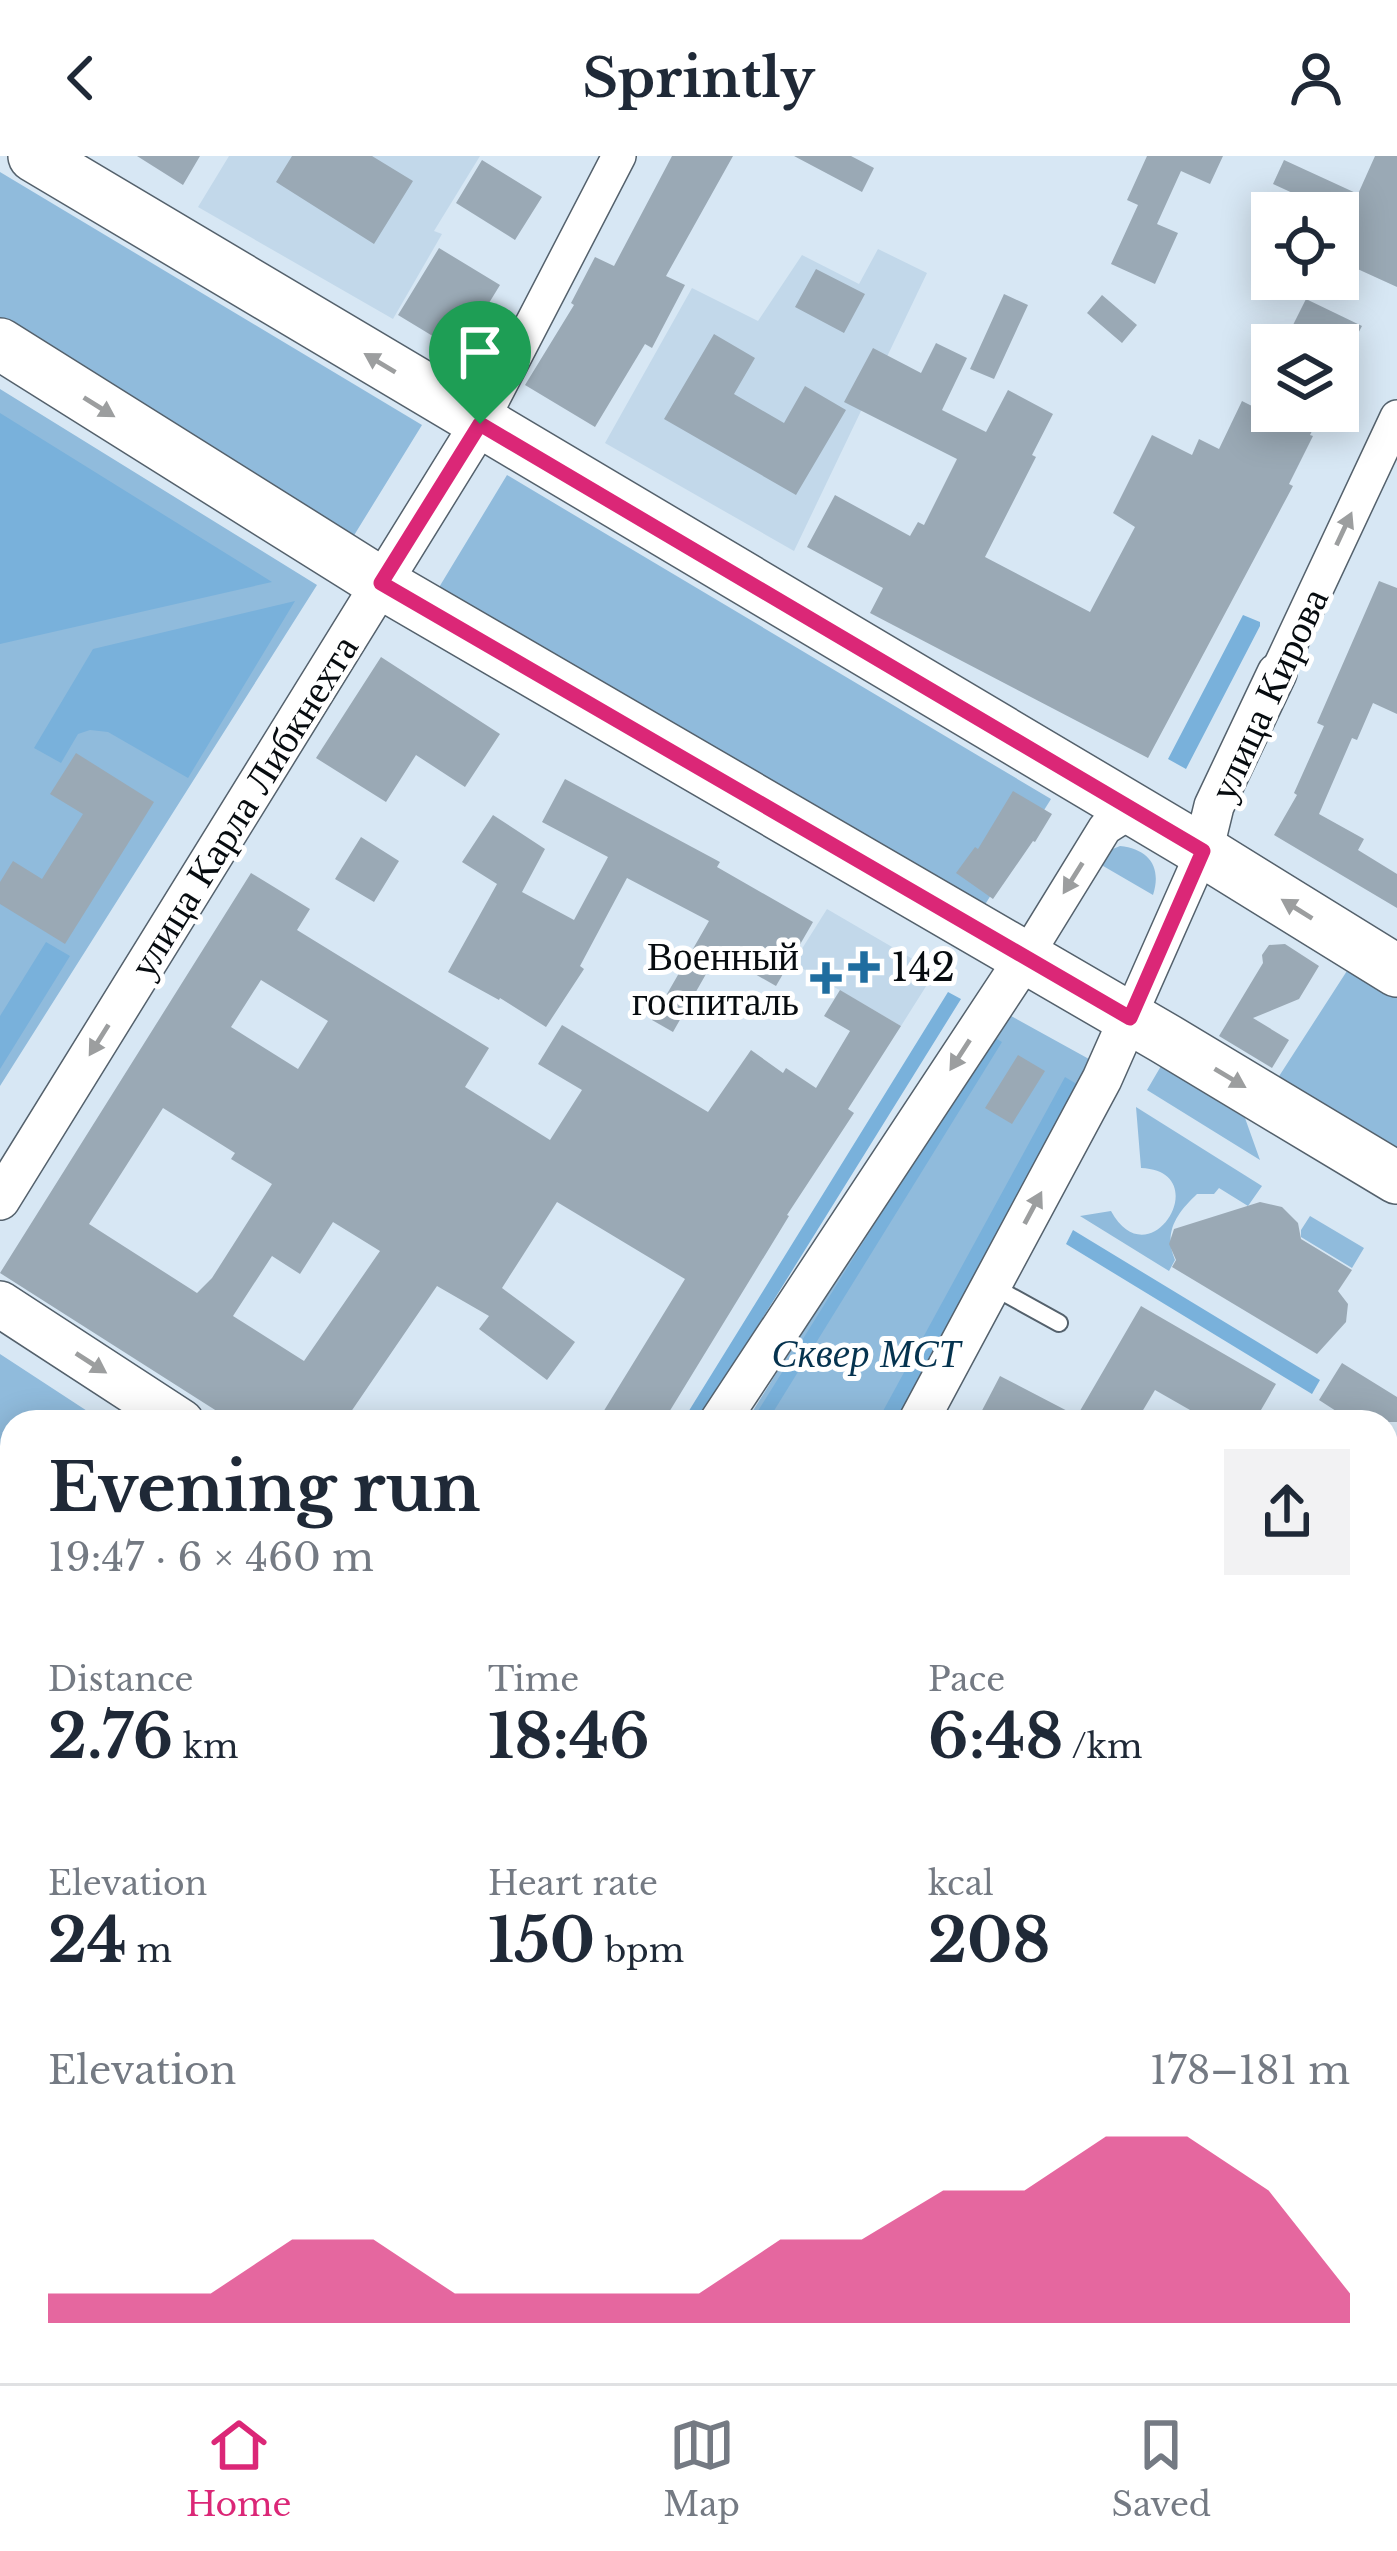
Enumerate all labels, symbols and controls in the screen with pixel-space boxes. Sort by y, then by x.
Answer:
icon: back [48,45,114,111]
text: Sprintly [582,45,815,112]
icon: person [1283,45,1349,111]
map controls [1251,192,1359,432]
button: locate [1251,192,1359,300]
pin [429,301,531,424]
icon: arrive [447,319,513,385]
button: layers [1251,324,1359,432]
one-way arrow [363,354,397,375]
one-way arrow [83,395,115,417]
one-way arrow [1334,511,1354,546]
street label: улица Кирова [1198,580,1339,808]
street label: улица Карла Либкнехта [118,626,369,986]
one-way arrow [1063,861,1084,895]
one-way arrow [1281,899,1314,921]
place label: Военный госпиталь [632,932,799,1026]
place label: 142 [891,943,955,992]
marker: 142 [848,951,880,983]
marker: Военный госпиталь [810,962,842,994]
one-way arrow [89,1023,110,1057]
one-way arrow [950,1039,972,1072]
one-way arrow [1213,1067,1247,1088]
one-way arrow [1022,1190,1043,1225]
park label: Сквер МСТ [772,1329,963,1378]
one-way arrow [74,1351,107,1373]
text: Evening run [48,1447,481,1529]
button: share [1224,1449,1350,1575]
text: 19:47 · 6 × 460 m [48,1533,374,1582]
text: Distance [48,1659,194,1700]
text: Time [488,1659,579,1700]
text: Pace [928,1659,1005,1700]
text: 2.76 [48,1700,173,1774]
text: 18:46 [488,1700,650,1774]
text: 6:48 [928,1700,1063,1774]
text: km [173,1726,239,1767]
text: /km [1063,1726,1143,1767]
text: Elevation [48,1863,207,1904]
text: Heart rate [488,1863,658,1904]
text: kcal [928,1863,994,1904]
text: 24 [48,1904,127,1978]
text: 150 [488,1904,595,1978]
text: 208 [928,1904,1050,1978]
text: m [127,1930,172,1971]
text: bpm [595,1930,684,1971]
text: Elevation [48,2046,236,2095]
text: 178–181 m [1150,2046,1350,2095]
tab: Home [186,2412,291,2525]
tab: Map [663,2412,740,2525]
tab: Saved [1112,2412,1211,2525]

